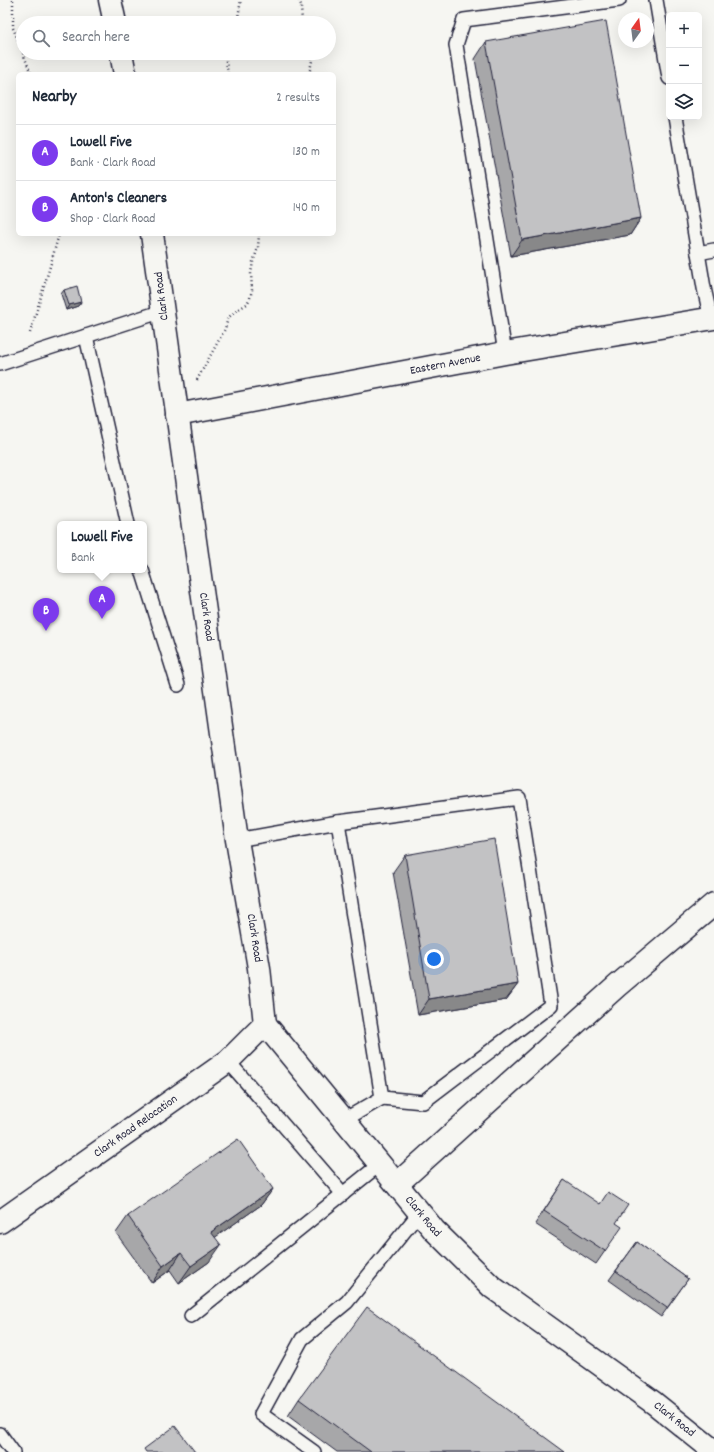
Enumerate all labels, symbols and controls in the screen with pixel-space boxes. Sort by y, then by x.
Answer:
north arrow [618,12,654,48]
map controls [666,12,702,120]
button: + [666,12,702,48]
search box [16,16,336,60]
icon: search [30,27,52,49]
text: Search here [62,27,130,49]
button: − [666,48,702,84]
button: layers [666,84,702,120]
text: Nearby [32,86,76,110]
text: 2 results [276,89,320,108]
text: Lowell Five [70,132,132,154]
text: A [41,143,49,162]
text: 130 m [292,143,320,162]
text: Bank · Clark Road [70,154,156,173]
text: Anton's Cleaners [70,188,167,210]
text: B [42,199,48,218]
text: 140 m [293,199,320,218]
text: Shop · Clark Road [70,210,155,229]
street label: Clark Road [151,271,173,321]
street label: Eastern Avenue [409,349,482,379]
popup [57,521,147,573]
text: Lowell Five [71,527,133,549]
text: Bank [71,549,95,568]
pin: A [89,586,115,619]
street label: Clark Road [194,592,218,642]
pin: B [33,598,59,631]
street label: Clark Road [242,912,266,964]
your location [424,949,444,969]
street label: Clark Road Relocation [90,1090,181,1162]
street label: Clark Road [401,1192,445,1241]
street label: Clark Road [650,1397,699,1441]

